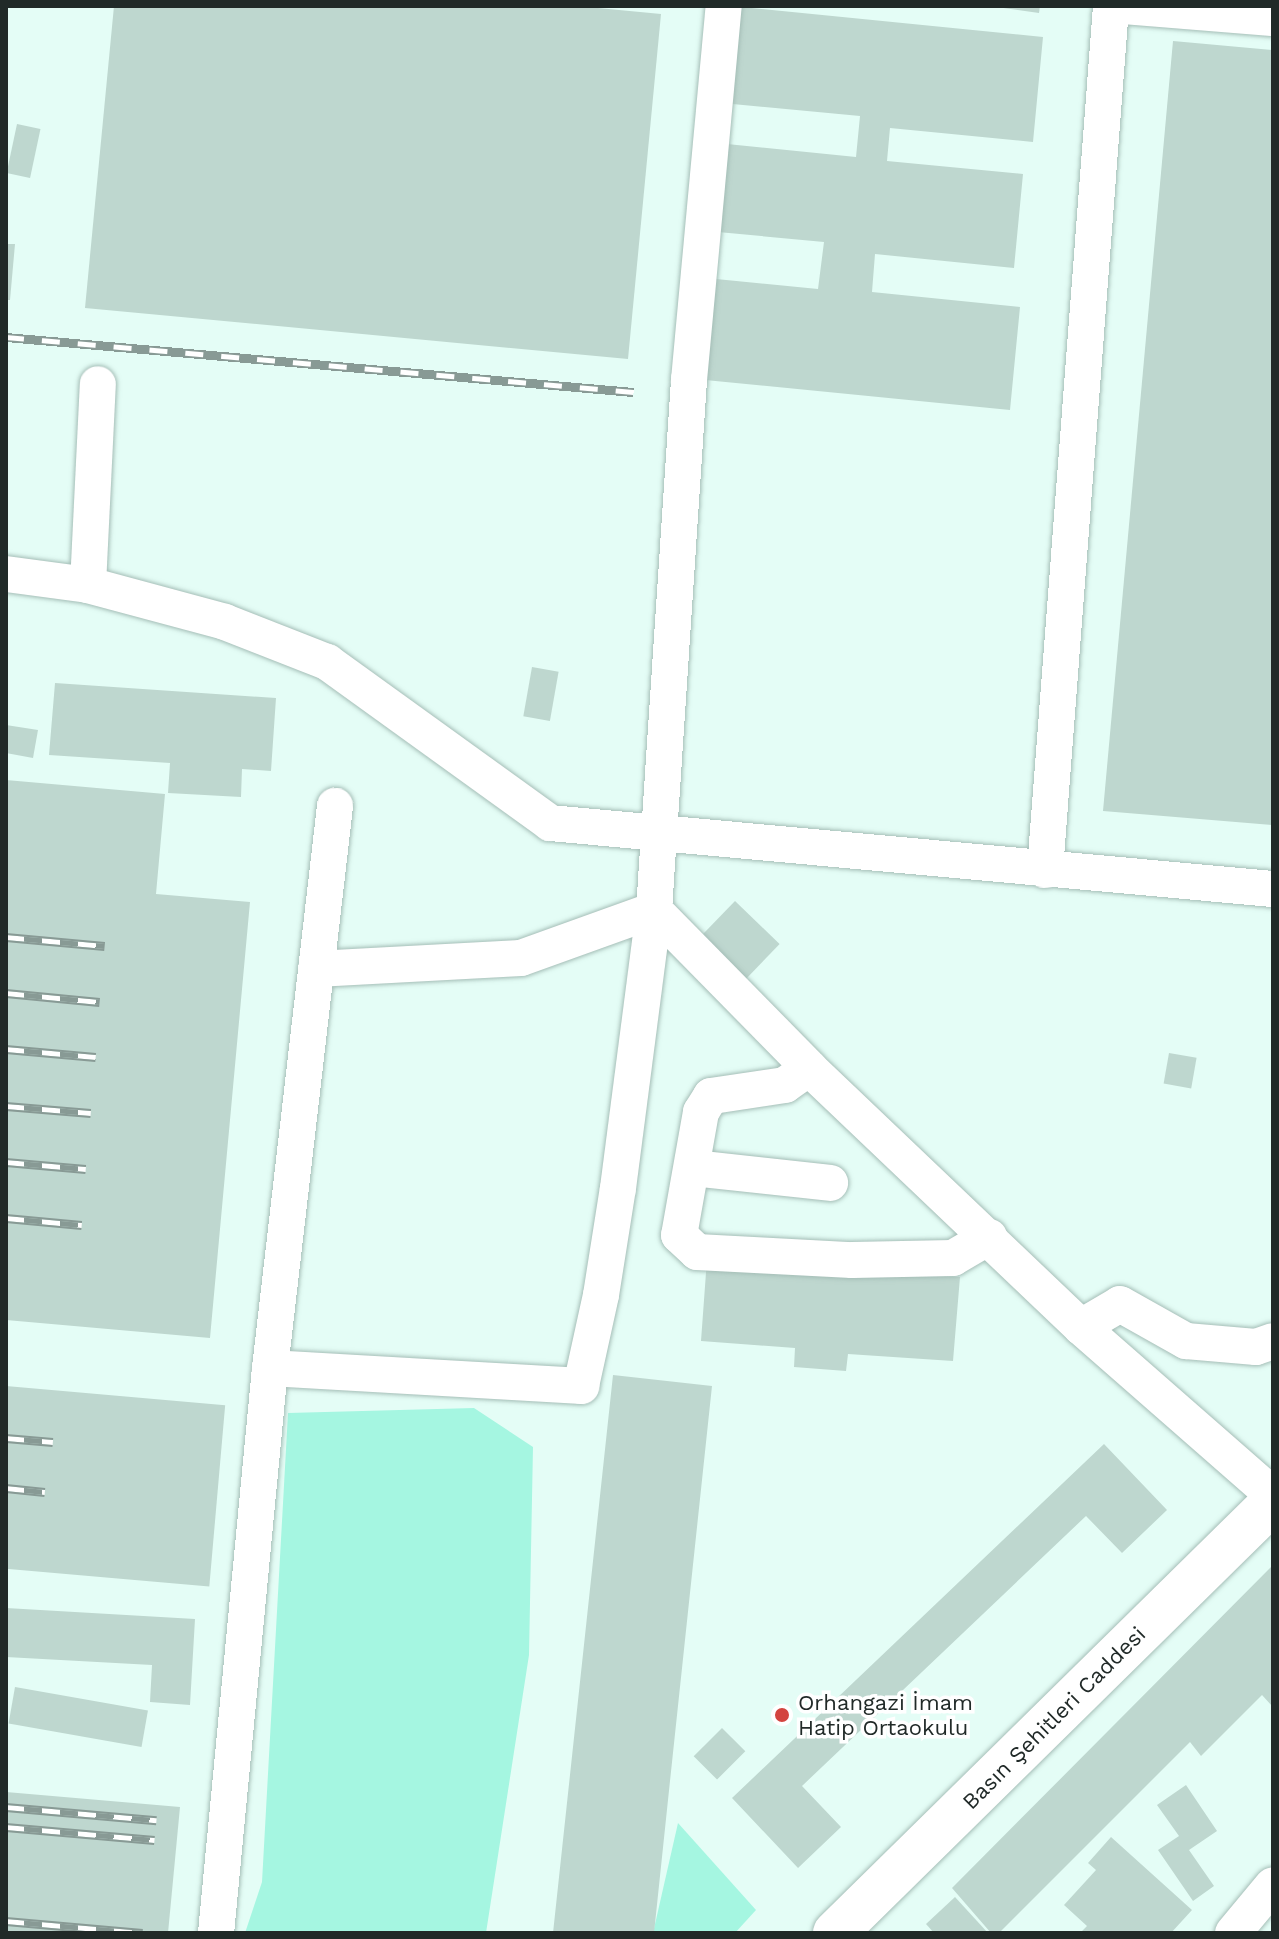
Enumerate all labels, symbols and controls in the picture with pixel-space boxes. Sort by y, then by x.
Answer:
street label: Basın Şehitleri Caddesi [957,1621,1151,1815]
place label: Orhangazi İmam Hatip Ortaokulu [798,1689,973,1740]
marker: Orhangazi İmam Hatip Ortaokulu [773,1706,791,1724]

